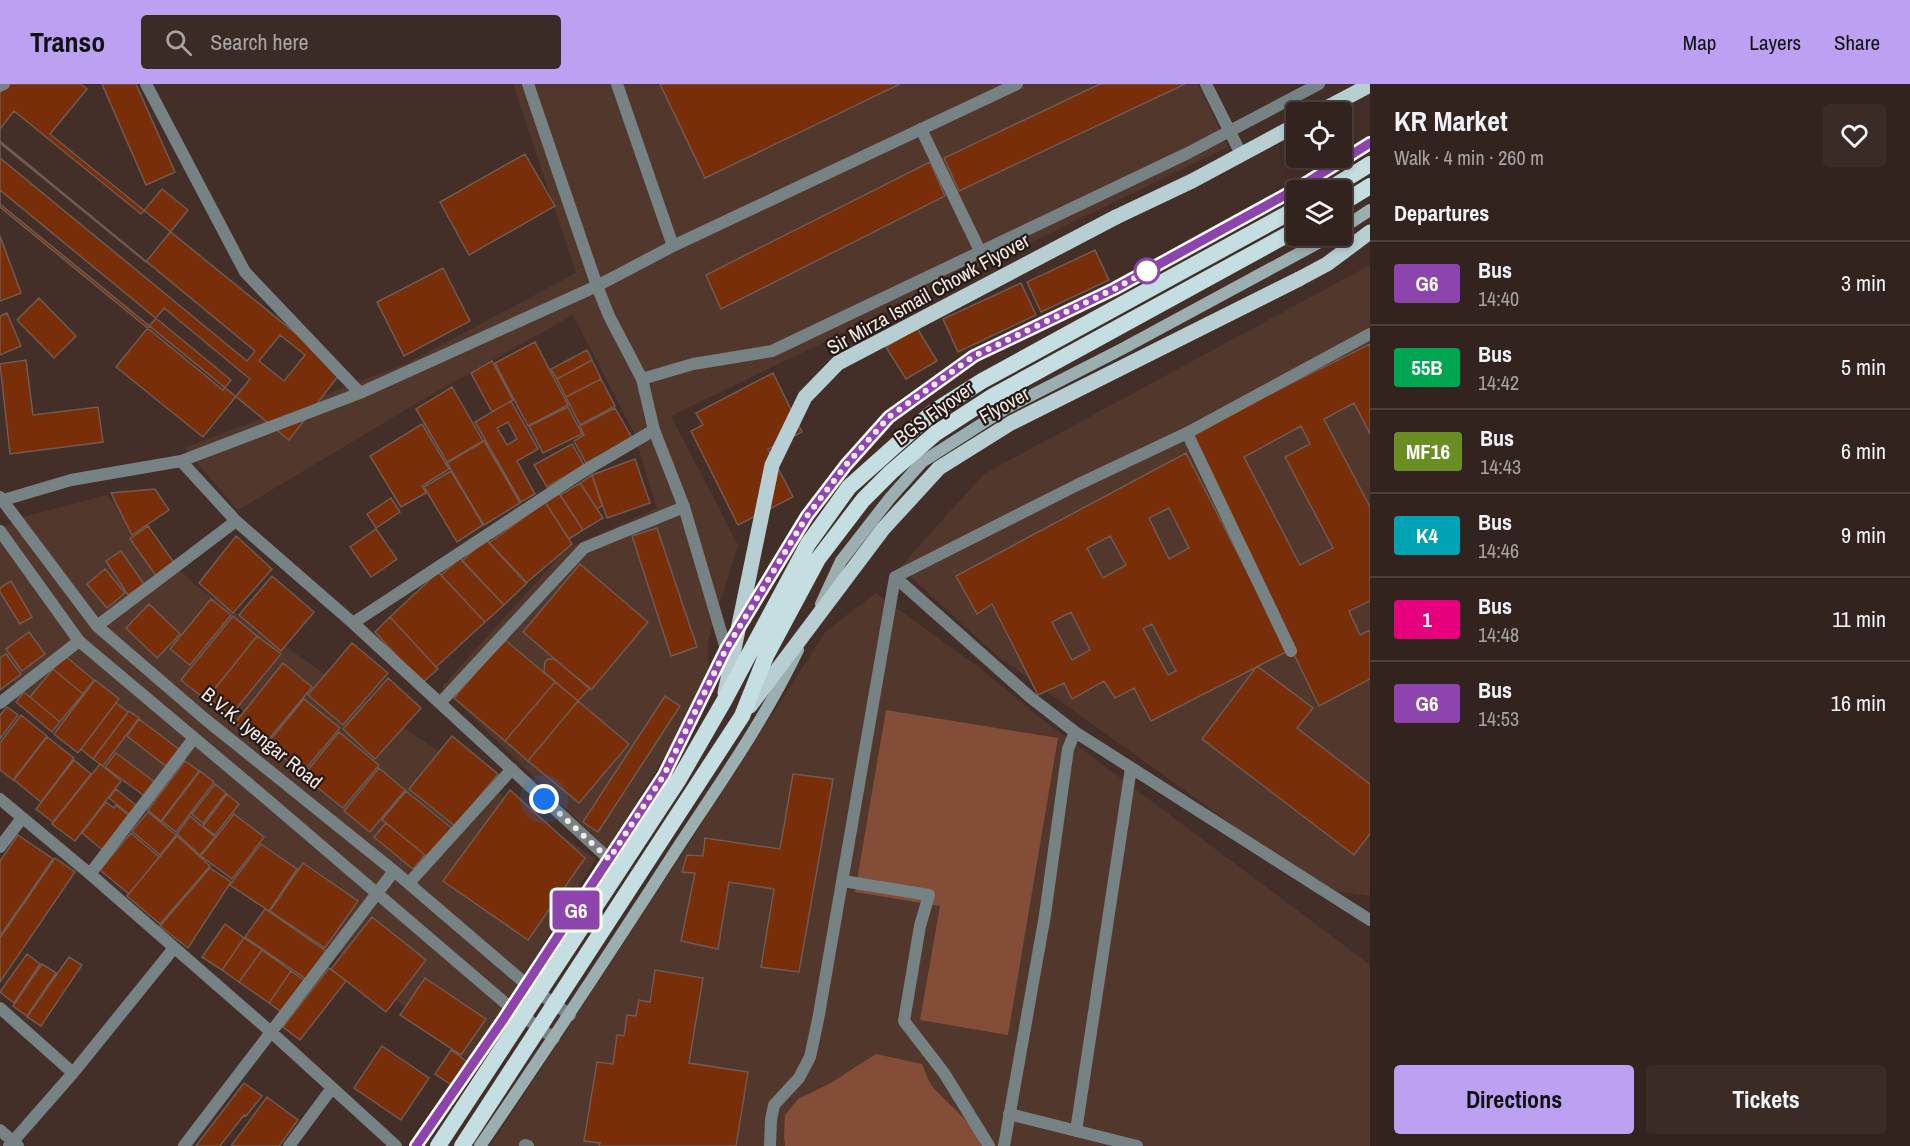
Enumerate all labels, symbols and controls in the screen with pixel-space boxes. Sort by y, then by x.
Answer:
search box [141,15,561,69]
text: Transo [30,23,105,61]
icon: search [162,26,195,59]
text: Search here [210,27,309,57]
text: Map [1683,28,1716,57]
text: Layers [1749,28,1801,57]
text: Share [1834,28,1880,57]
map controls [1286,102,1352,246]
button: locate [1286,102,1352,168]
text: KR Market [1394,102,1508,140]
button: heart [1823,104,1886,167]
text: Walk · 4 min · 260 m [1394,144,1544,171]
button: layers [1286,180,1352,246]
text: Departures [1394,198,1489,228]
street label: Sir Mirza Ismail Chowk Flyover [822,226,1034,361]
text: Bus [1478,255,1512,285]
unlabelled marker [1134,258,1160,284]
text: 3 min [1841,268,1886,298]
text: G6 [1416,269,1438,298]
text: 14:40 [1478,285,1519,312]
text: Bus [1478,339,1512,369]
text: 5 min [1841,352,1886,382]
text: 55B [1411,353,1443,382]
text: 14:42 [1478,369,1519,396]
street label: BGS Flyover [888,374,980,451]
street label: Flyover [974,379,1034,429]
text: Bus [1480,423,1514,453]
text: 6 min [1841,436,1886,466]
text: MF16 [1406,437,1450,466]
text: 14:43 [1480,453,1521,480]
text: Bus [1478,507,1512,537]
text: 9 min [1841,520,1886,550]
text: K4 [1416,521,1438,550]
text: 14:46 [1478,537,1519,564]
text: Bus [1478,591,1512,621]
text: 11 min [1832,604,1886,634]
text: 1 [1422,605,1432,634]
text: 14:48 [1478,621,1519,648]
text: Bus [1478,675,1512,705]
street label: B.V.K. Iyengar Road [196,681,328,795]
text: 16 min [1831,688,1886,718]
text: G6 [1416,689,1438,718]
text: 14:53 [1478,705,1519,732]
your location [529,784,559,814]
line badge: G6 [549,890,603,930]
text: G6 [565,896,587,925]
button: Directions [1394,1065,1634,1134]
button: Tickets [1646,1065,1886,1134]

